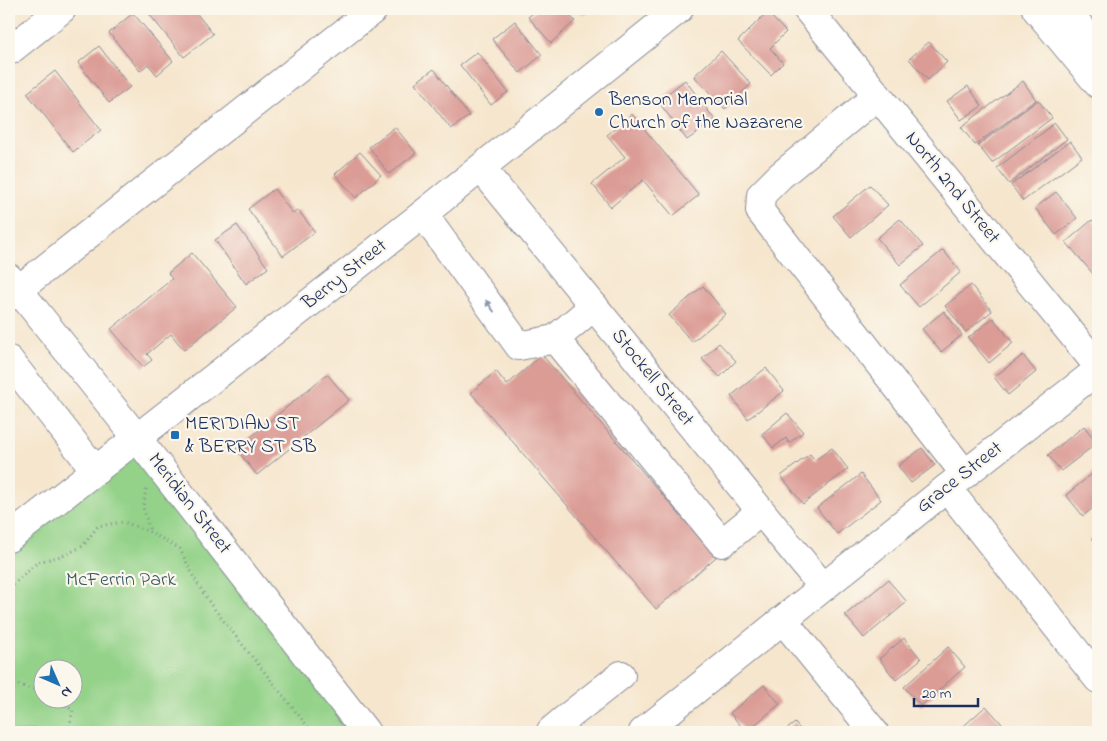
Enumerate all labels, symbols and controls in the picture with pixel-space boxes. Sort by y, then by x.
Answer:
place label: Benson Memorial Church of the Nazarene [608,86,803,138]
marker: Benson Memorial Church of the Nazarene [593,106,605,118]
street label: North 2nd Street [897,125,1007,251]
street label: Berry Street [295,232,394,318]
one-way arrow [486,300,496,313]
street label: Stockell Street [603,323,701,433]
place label: MERIDIAN ST & BERRY ST SB [185,410,317,462]
marker: MERIDIAN ST & BERRY ST SB [169,429,181,441]
street label: Grace Street [911,435,1010,521]
street label: Meridian Street [140,447,238,561]
park label: McFerrin Park [66,566,176,595]
north arrow [32,658,82,708]
scale bar [914,676,978,708]
text: N [55,681,77,703]
text: 20 m [922,683,952,705]

